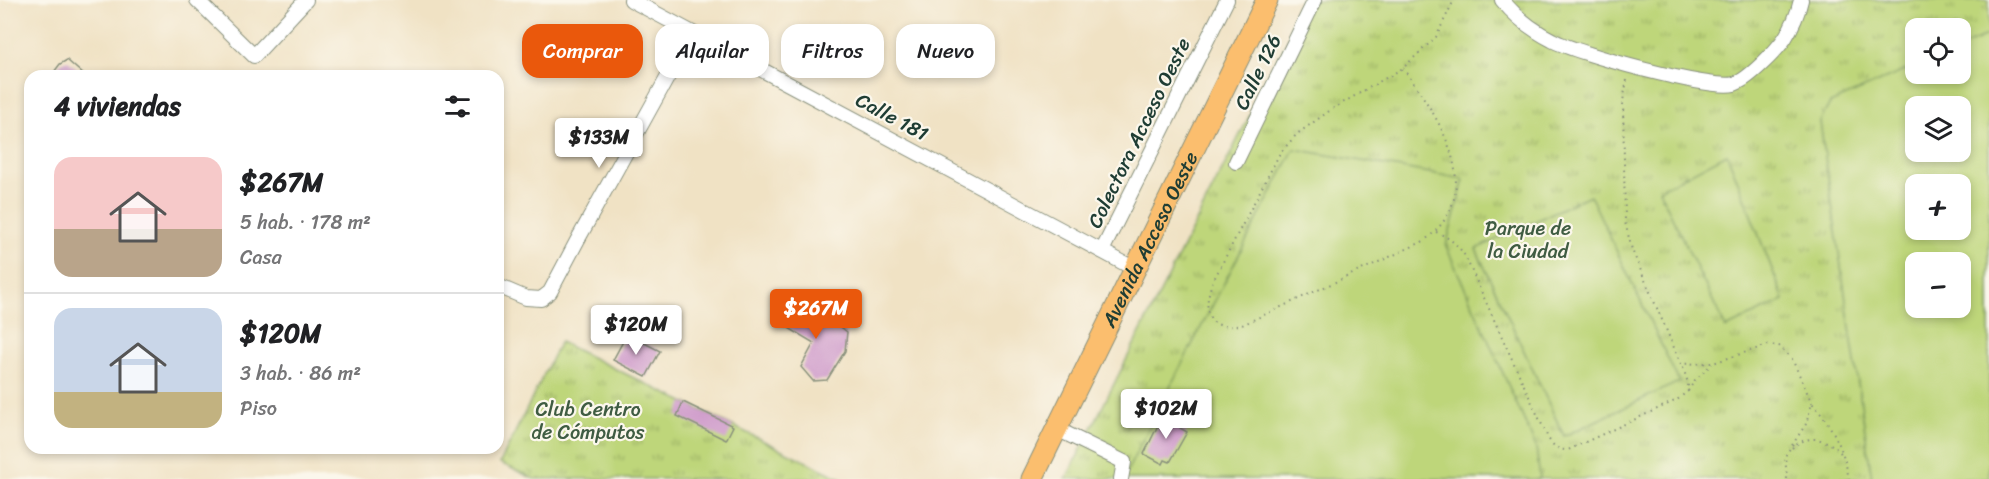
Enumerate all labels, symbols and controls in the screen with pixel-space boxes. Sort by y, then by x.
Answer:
map controls [1905,18,1971,318]
button: locate [1905,18,1971,84]
chip: Comprar [522,24,643,78]
chip: Alquilar [655,24,769,78]
chip: Filtros [781,24,884,78]
chip: Nuevo [896,24,995,78]
street label: Calle 126 [1225,28,1291,116]
street label: Colectora Acceso Oeste [1078,32,1200,234]
text: 4 viviendas [54,83,181,129]
street label: Calle 181 [849,83,935,151]
icon: filters [441,90,474,123]
button: layers [1905,96,1971,162]
pin: $133M [557,118,641,169]
text: $133M [569,120,629,155]
street label: Avenida Acceso Oeste [1091,145,1208,334]
text: $267M [240,159,323,205]
button: + [1905,174,1971,240]
icon: home [102,181,174,253]
text: 5 hab. · 178 m² [240,205,371,240]
park label: Parque de la Ciudad [1485,211,1571,269]
text: Casa [240,240,282,275]
button: − [1905,252,1971,318]
pin: $267M [774,289,858,340]
text: $267M [784,291,848,326]
pin: $120M [594,305,678,356]
text: $120M [605,307,667,342]
text: $120M [240,310,321,356]
icon: home [102,332,174,404]
text: 3 hab. · 86 m² [240,356,361,391]
pin: $102M [1124,389,1208,440]
text: Piso [240,391,277,426]
text: $102M [1135,391,1197,426]
park label: Club Centro de Cómputos [531,392,645,450]

